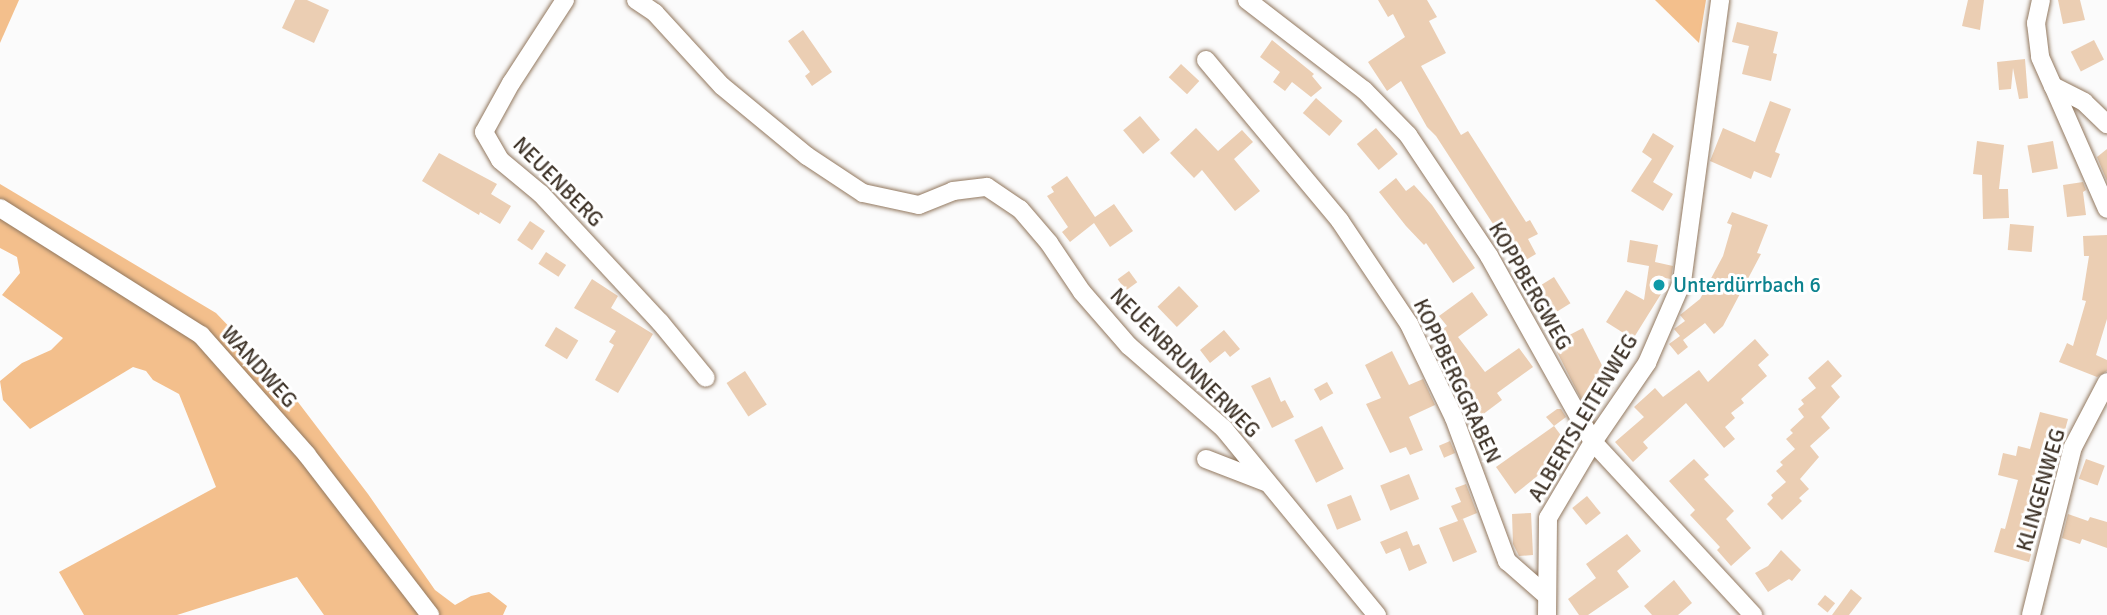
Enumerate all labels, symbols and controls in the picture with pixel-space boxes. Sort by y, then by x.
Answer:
street label: NEUENBERG [508,132,608,232]
street label: KOPPBERGWEG [1483,218,1577,354]
place label: Unterdürrbach 6 [1673,272,1821,298]
marker: Unterdürrbach 6 [1651,277,1667,293]
street label: NEUENBRUNNERWEG [1105,283,1265,443]
street label: KOPPBERGGRABEN [1408,295,1506,467]
street label: WANDWEG [216,321,302,413]
street label: ALBERTSLEITENWEG [1523,330,1643,506]
street label: KLINGENWEG [2011,426,2071,554]

